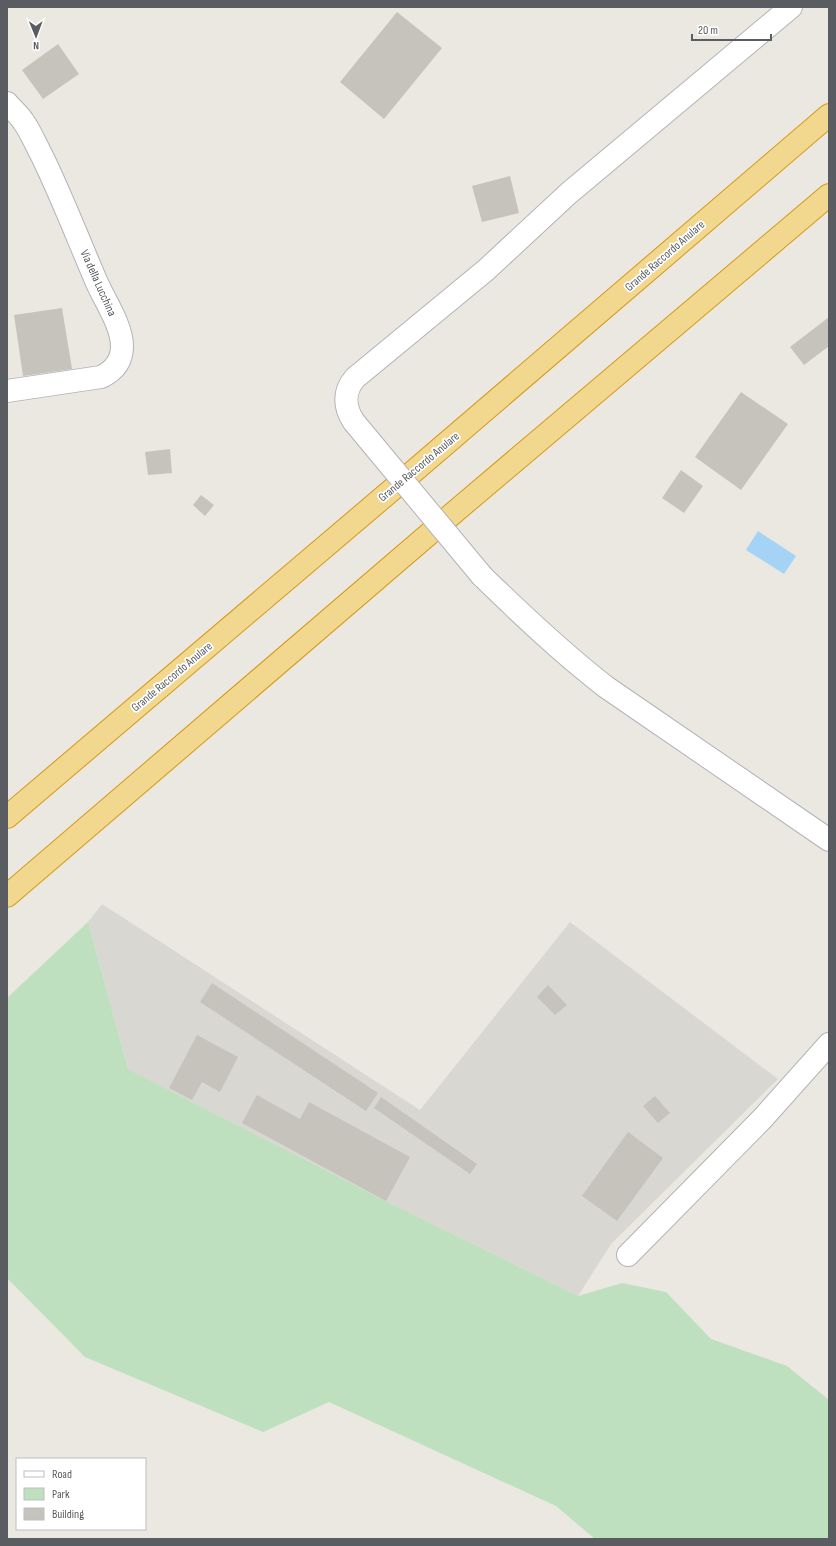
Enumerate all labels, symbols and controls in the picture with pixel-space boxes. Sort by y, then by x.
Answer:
north arrow [16,16,56,56]
scale bar [692,16,771,42]
text: 20 m [698,23,718,38]
text: N [33,39,39,52]
street label: Grande Raccordo Anulare [622,217,708,295]
street label: Via della Lucchina [77,247,119,319]
street label: Grande Raccordo Anulare [376,429,463,505]
street label: Grande Raccordo Anulare [129,639,216,715]
legend [16,1458,146,1530]
text: Road [52,1467,72,1482]
text: Park [52,1487,70,1502]
text: Building [52,1507,84,1522]

